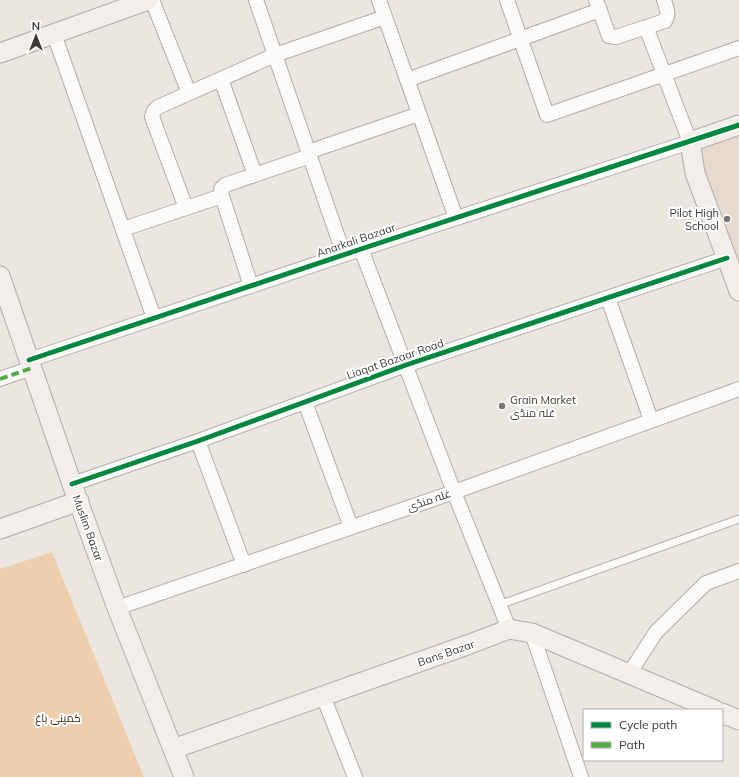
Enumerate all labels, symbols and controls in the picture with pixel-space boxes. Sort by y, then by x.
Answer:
north arrow [16,16,56,56]
text: N [32,19,40,33]
place label: Pilot High School [670,206,719,233]
marker: Pilot High School [722,214,732,224]
street label: Anarkali Bazaar [315,220,397,260]
street label: Liaqat Bazaar Road [345,336,445,382]
place label: Grain Market غلہ منڈی [510,393,576,420]
marker: Grain Market غلہ منڈی [497,401,507,411]
street label: غلہ منڈی [405,486,453,514]
street label: Muslim Bazar [70,493,106,563]
street label: Bans Bazar [416,637,476,669]
legend [583,709,723,761]
park label: کمپنی باغ [35,711,81,726]
text: Cycle path [619,717,677,732]
text: Path [619,737,645,752]

